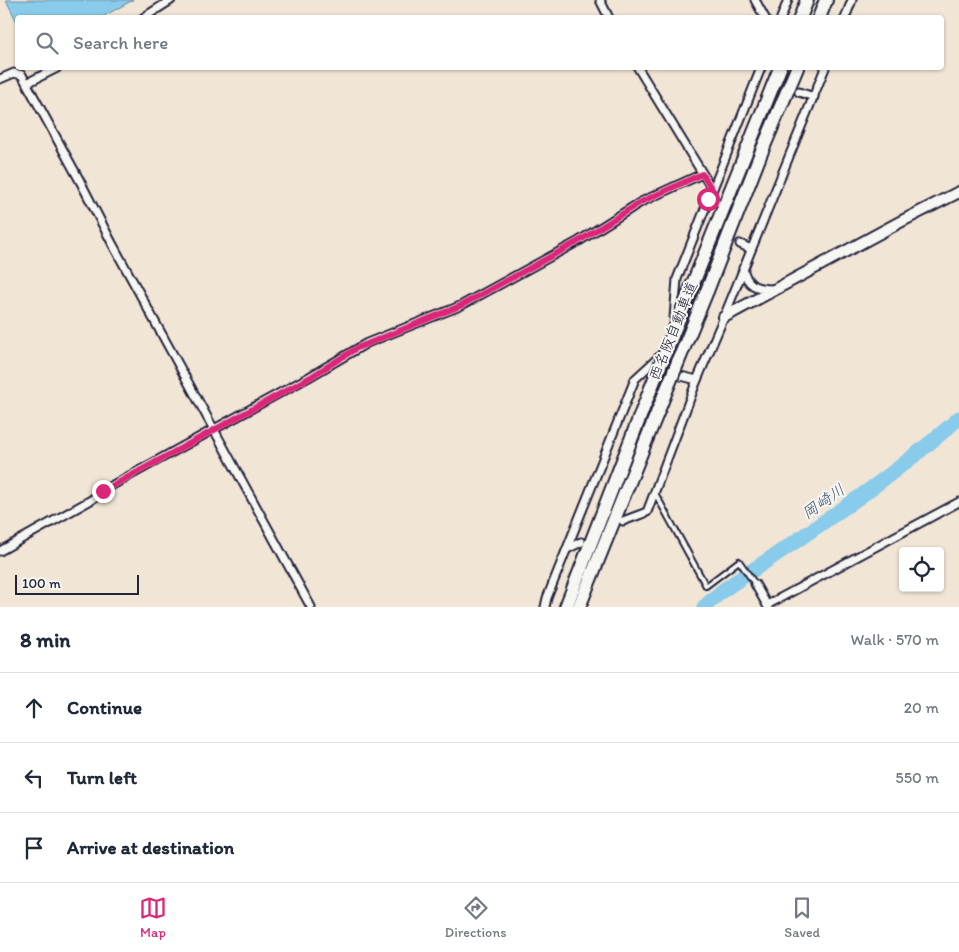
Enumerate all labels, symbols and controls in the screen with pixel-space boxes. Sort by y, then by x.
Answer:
search box [15,15,944,70]
icon: search [33,29,61,57]
text: Search here [73,31,168,54]
route start [697,188,720,211]
street label: 西名阪自動車道 [645,279,701,383]
route end [92,480,115,503]
water label: 岡崎川 [798,480,848,523]
map controls [899,547,944,592]
button: locate [899,547,944,592]
scale bar [15,572,139,595]
text: 100 m [22,575,61,592]
text: 8 min [20,627,70,652]
text: Walk · 570 m [851,630,939,649]
icon: ahead [20,694,48,722]
text: Continue [67,696,142,719]
text: 20 m [904,698,939,717]
icon: left [20,764,48,792]
text: Turn left [67,766,137,789]
text: 550 m [895,768,939,787]
icon: arrive [20,834,48,862]
text: Arrive at destination [67,836,234,859]
tab: Map [139,894,167,941]
tab: Directions [445,894,506,941]
tab: Saved [784,894,820,941]

